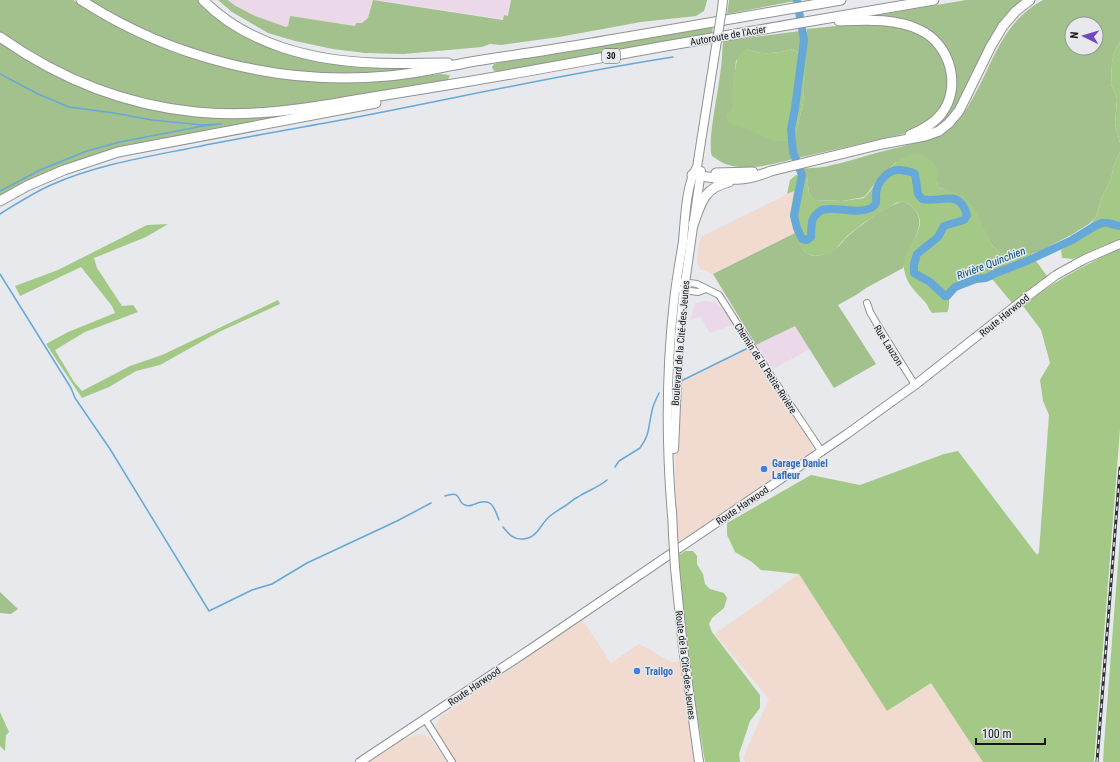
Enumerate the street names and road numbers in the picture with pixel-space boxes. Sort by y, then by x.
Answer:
street label: Autoroute de l'Acier [689,23,767,48]
road number: 30 [602,49,620,63]
street label: Boulevard de la Cité-des-Jeunes [670,279,692,406]
street label: Route Harwood [977,292,1031,339]
street label: Chemin de la Petite-Rivière [732,321,799,416]
street label: Rue Lauzon [872,323,905,368]
street label: Route Harwood [714,484,771,527]
street label: Route de la Cité-des-Jeunes [673,610,698,721]
street label: Route Harwood [446,665,503,708]

